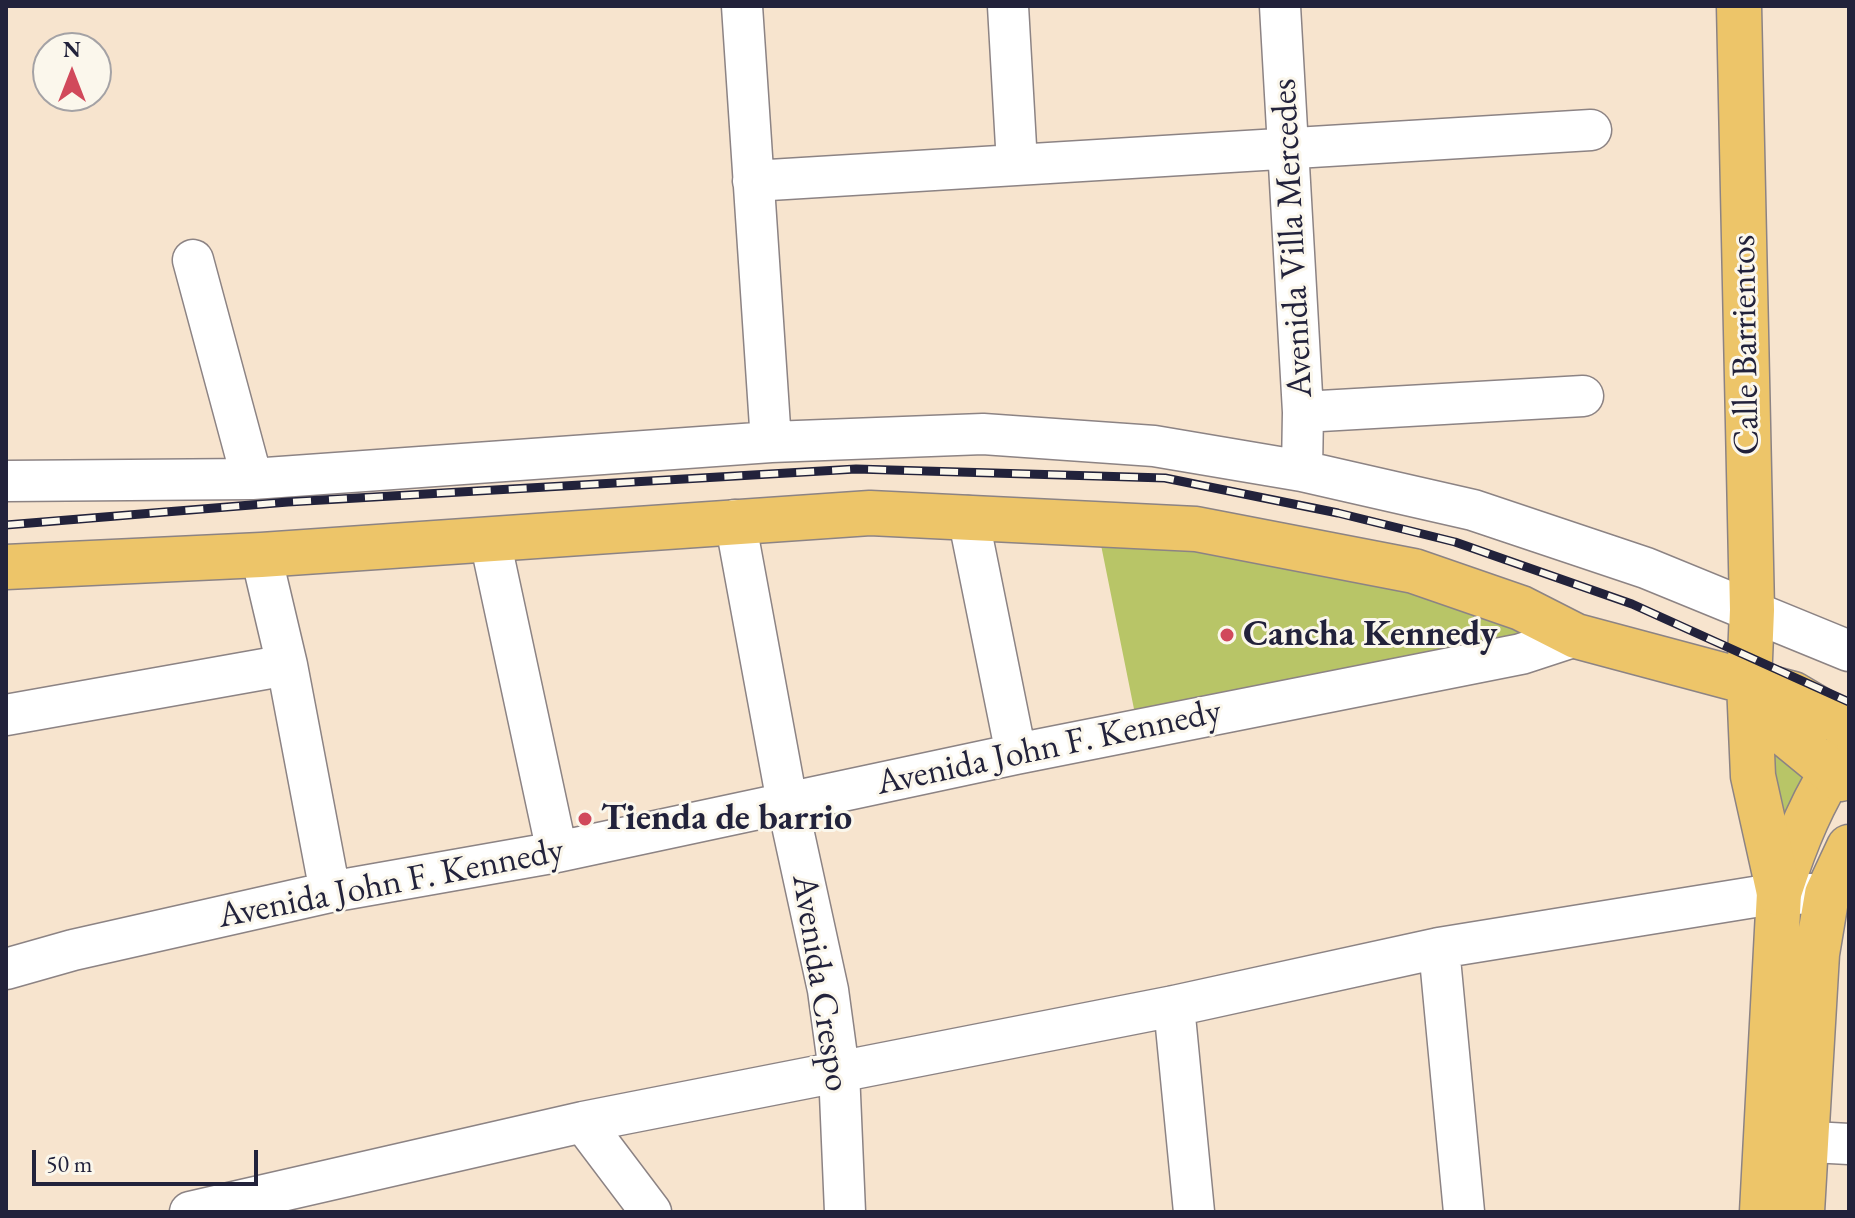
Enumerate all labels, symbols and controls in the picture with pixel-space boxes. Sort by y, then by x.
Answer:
north arrow [32,32,112,112]
text: N [63,35,81,64]
street label: Avenida Villa Mercedes [1263,77,1323,399]
street label: Calle Barrientos [1722,234,1770,456]
place label: Cancha Kennedy [1243,613,1497,657]
marker: Cancha Kennedy [1218,626,1236,644]
street label: Avenida John F. Kennedy [873,690,1225,806]
place label: Tienda de barrio [601,797,852,841]
marker: Tienda de barrio [576,810,594,828]
street label: Avenida John F. Kennedy [214,829,568,939]
street label: Avenida Crespo [782,872,858,1094]
scale bar [36,1134,262,1184]
text: 50 m [46,1148,93,1179]

